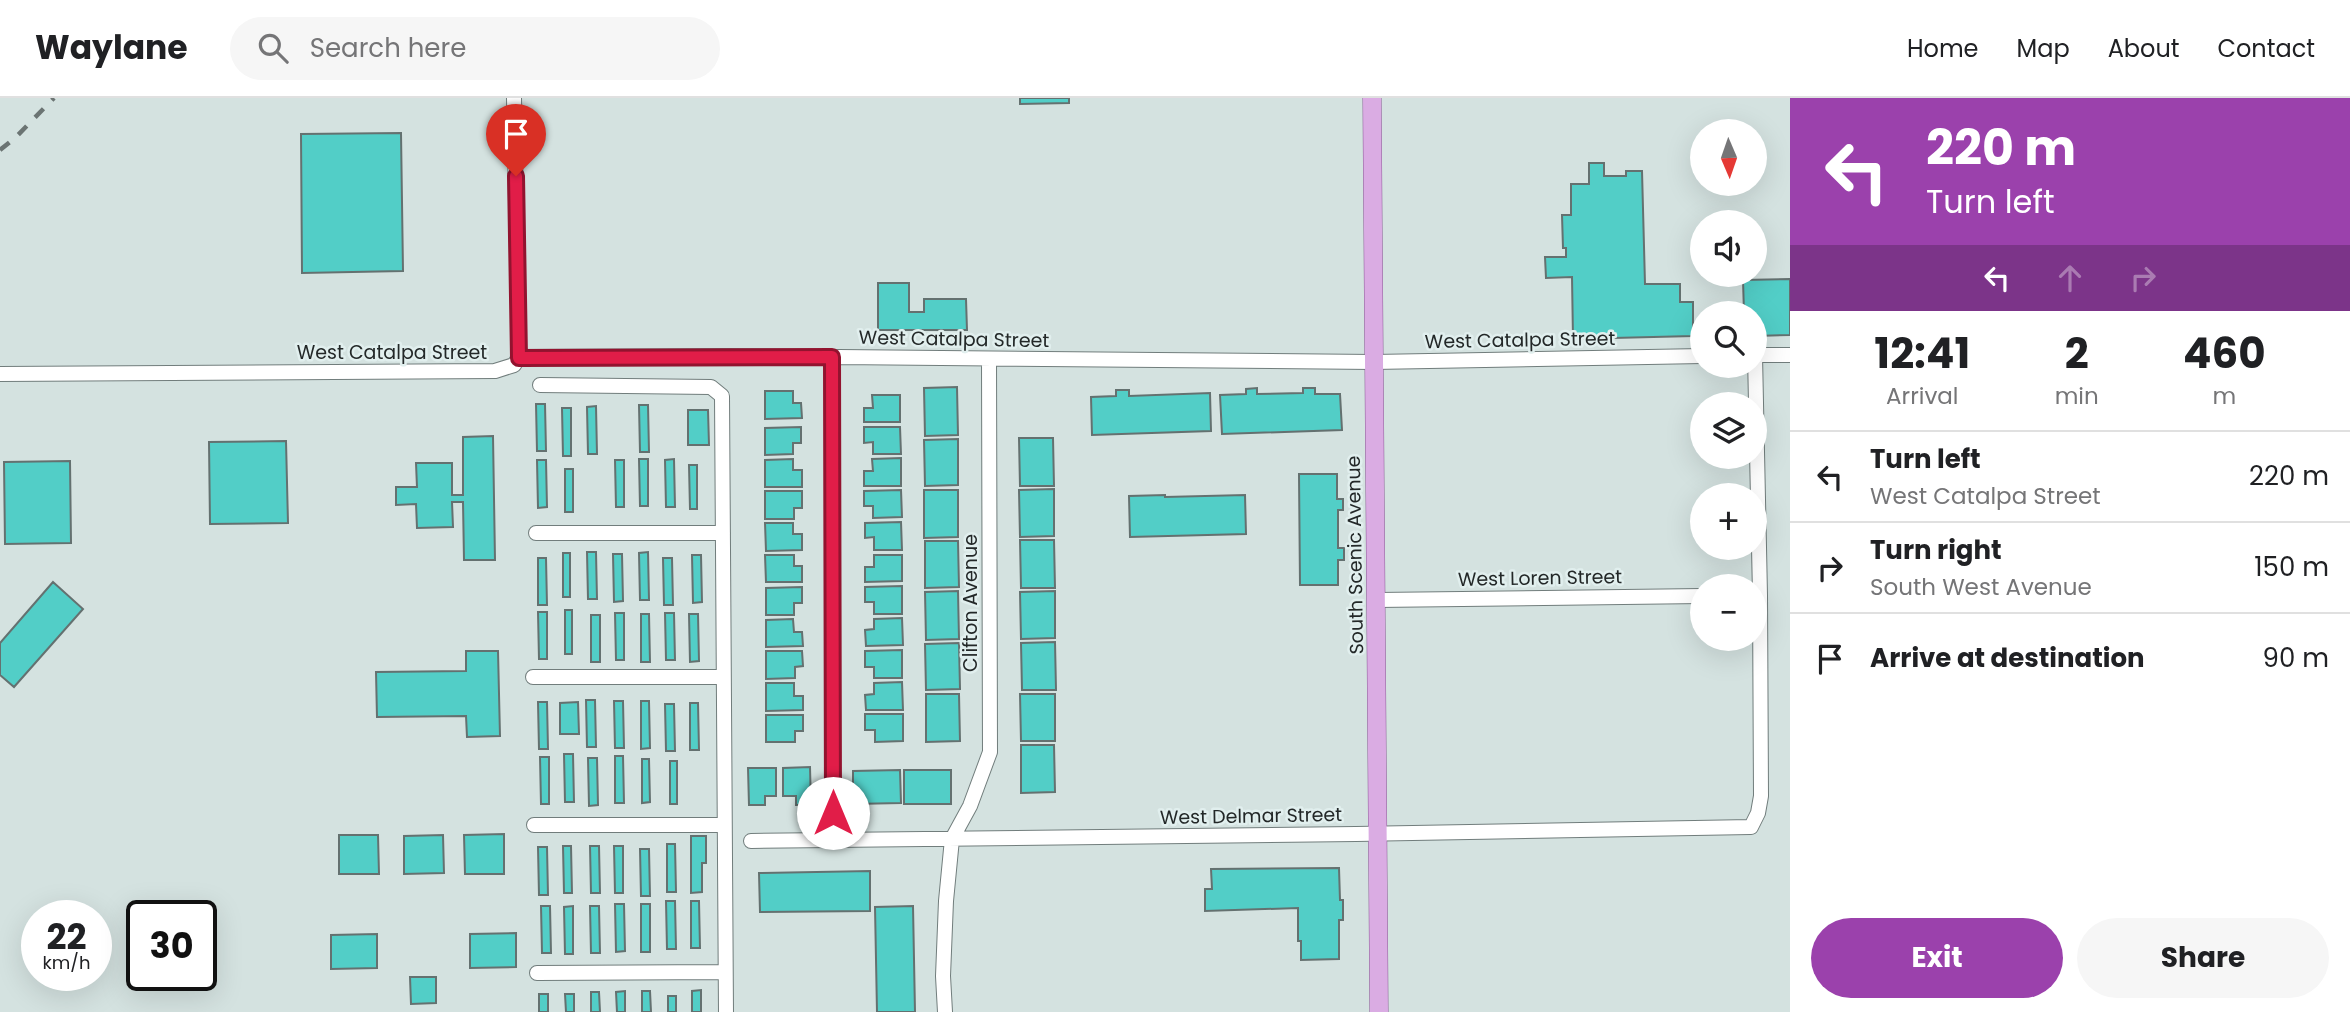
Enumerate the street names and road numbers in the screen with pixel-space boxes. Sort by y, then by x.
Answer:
street label: West Catalpa Street [858,324,1050,354]
street label: West Catalpa Street [1424,325,1616,355]
street label: West Catalpa Street [297,339,487,366]
street label: South Scenic Avenue [1340,455,1370,655]
street label: Clifton Avenue [957,534,984,672]
street label: West Loren Street [1458,563,1622,593]
street label: West Delmar Street [1160,801,1342,831]

